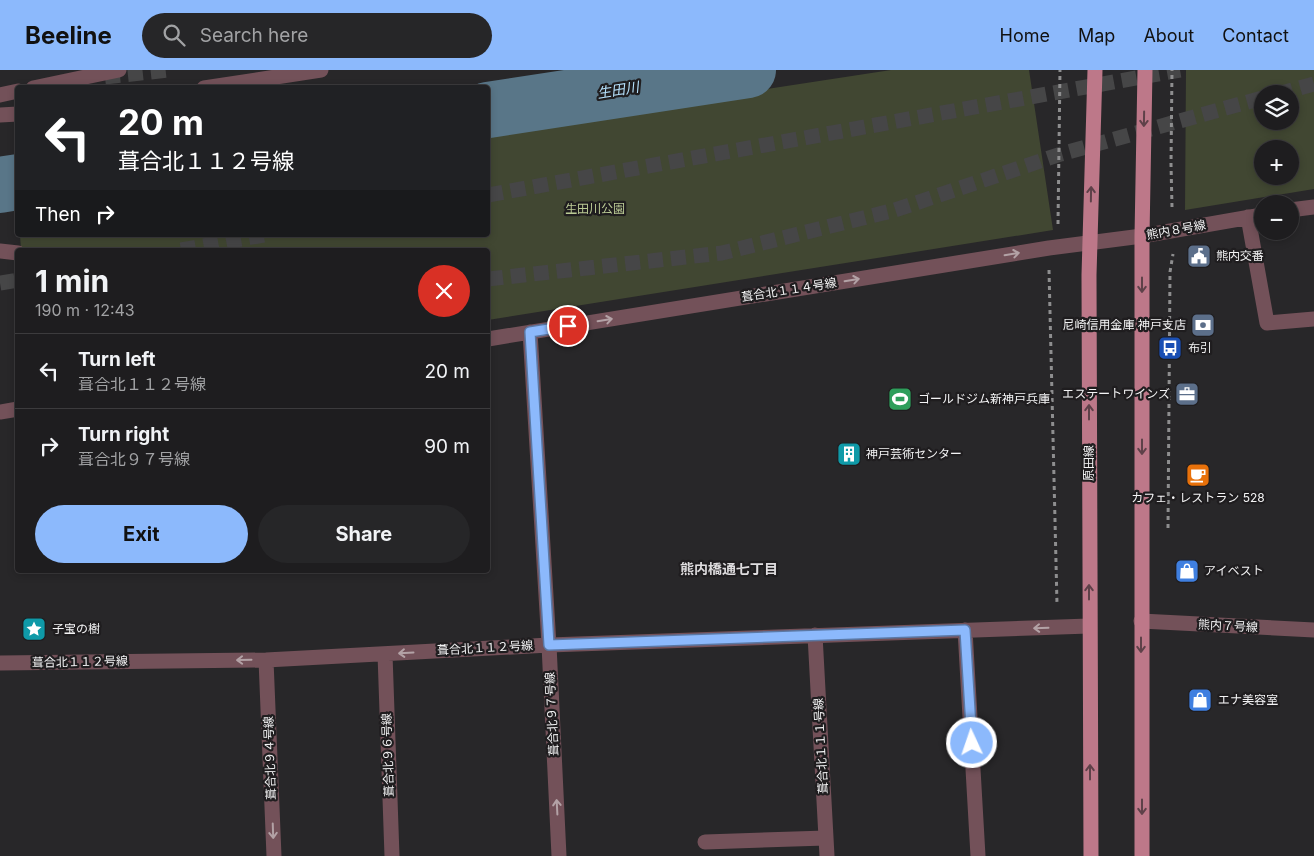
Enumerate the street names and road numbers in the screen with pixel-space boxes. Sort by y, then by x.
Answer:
street label: 熊内８号線 [1145,217,1207,242]
street label: 葺合北１１４号線 [740,275,838,304]
street label: 原田線 [1081,445,1096,481]
street label: 熊内７号線 [1198,616,1258,635]
street label: 葺合北１１２号線 [437,637,533,658]
street label: 葺合北１１２号線 [32,653,128,670]
street label: 葺合北９７号線 [542,672,561,756]
street label: 葺合北１１１号線 [810,698,831,794]
street label: 葺合北９６号線 [379,713,396,797]
street label: 葺合北９４号線 [261,716,278,800]

